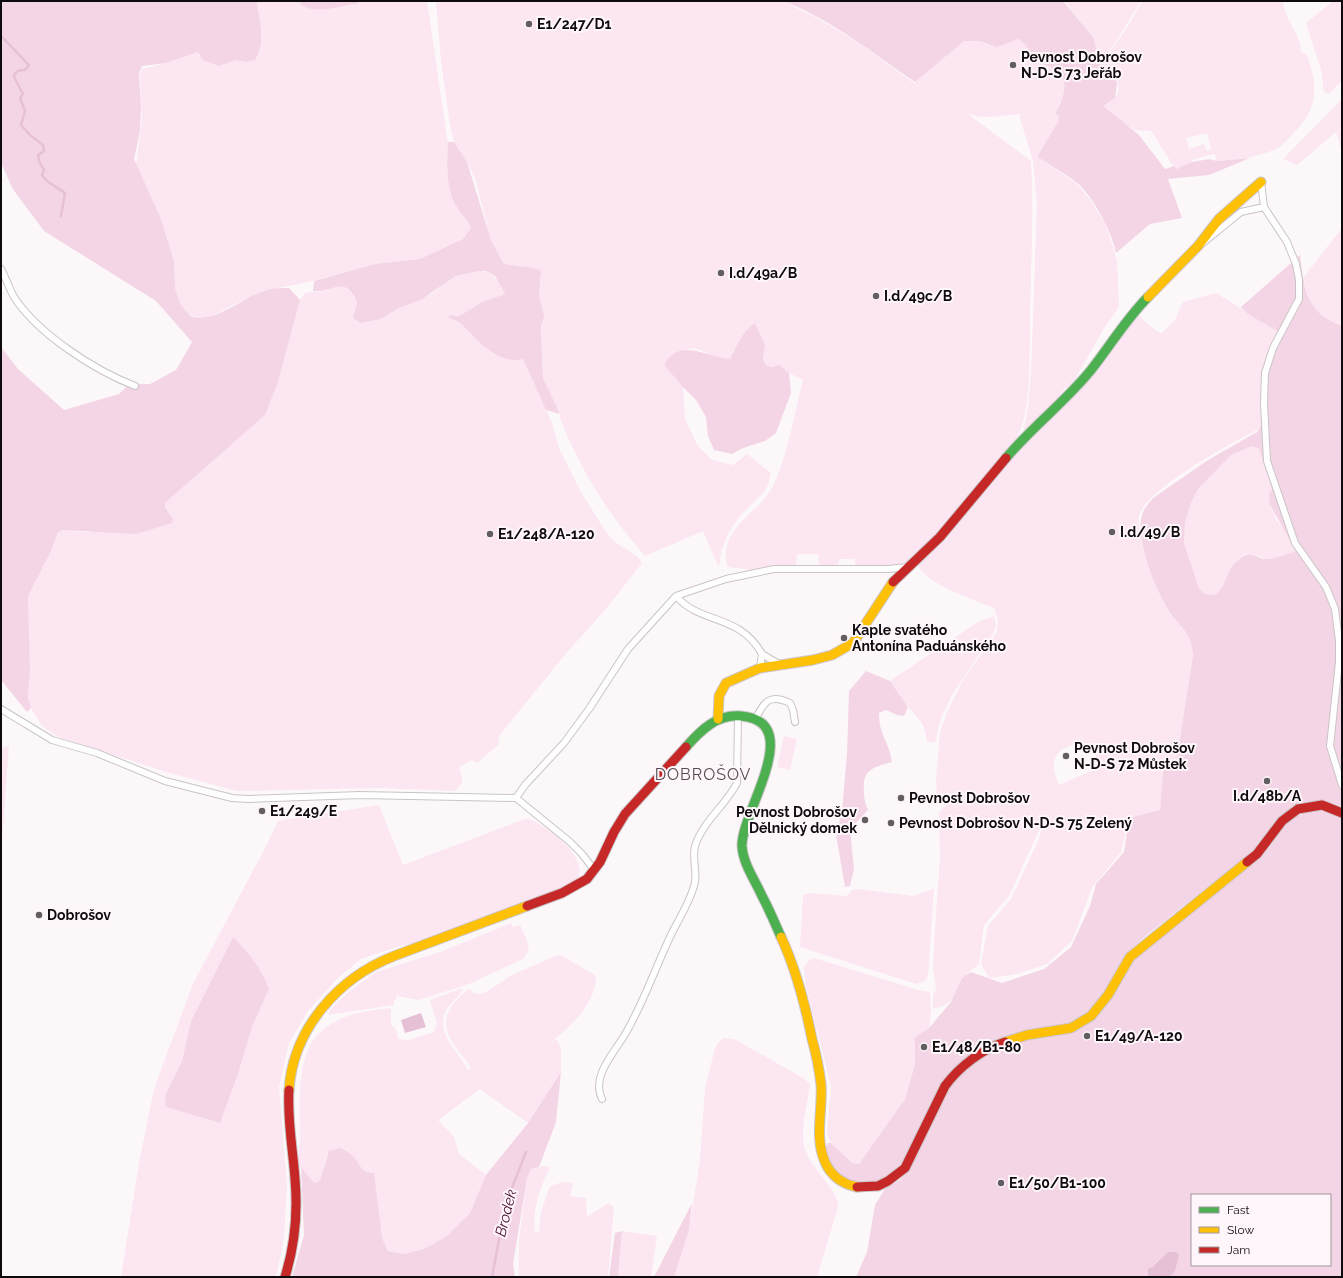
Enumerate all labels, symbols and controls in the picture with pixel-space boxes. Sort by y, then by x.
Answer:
place label: E1/247/D1 [537,16,612,32]
marker: E1/247/D1 [524,19,534,29]
place label: Pevnost Dobrošov N-D-S 73 Jeřáb [1021,49,1142,81]
marker: Pevnost Dobrošov N-D-S 73 Jeřáb [1008,60,1018,70]
place label: I.d/49a/B [729,265,798,281]
marker: I.d/49a/B [716,268,726,278]
place label: I.d/49c/B [884,288,953,304]
marker: I.d/49c/B [871,291,881,301]
place label: I.d/49/B [1120,524,1181,540]
place label: E1/248/A-120 [498,526,594,542]
marker: I.d/49/B [1107,527,1117,537]
marker: E1/248/A-120 [485,529,495,539]
place label: Kaple svatého Antonína Paduánského [852,622,1007,654]
marker: Kaple svatého Antonína Paduánského [839,633,849,643]
place label: Pevnost Dobrošov N-D-S 72 Můstek [1074,740,1195,772]
marker: Pevnost Dobrošov N-D-S 72 Můstek [1061,751,1071,761]
district label: DOBROŠOV [655,764,751,784]
marker: I.d/48b/A [1262,776,1272,786]
place label: I.d/48b/A [1233,788,1302,804]
place label: Pevnost Dobrošov [909,790,1030,806]
marker: Pevnost Dobrošov [896,793,906,803]
place label: E1/249/E [270,803,337,819]
place label: Pevnost Dobrošov Dělnický domek [736,804,857,836]
marker: E1/249/E [257,806,267,816]
marker: Pevnost Dobrošov Dělnický domek [860,815,870,825]
place label: Pevnost Dobrošov N-D-S 75 Zelený [899,815,1132,831]
marker: Pevnost Dobrošov N-D-S 75 Zelený [886,818,896,828]
place label: Dobrošov [47,907,111,923]
marker: Dobrošov [34,910,44,920]
place label: E1/49/A-120 [1095,1028,1183,1044]
marker: E1/49/A-120 [1082,1031,1092,1041]
place label: E1/48/B1-80 [932,1039,1021,1055]
marker: E1/48/B1-80 [919,1042,929,1052]
place label: E1/50/B1-100 [1009,1175,1106,1191]
marker: E1/50/B1-100 [996,1178,1006,1188]
water label: Brodek [491,1187,521,1239]
legend [1191,1194,1331,1266]
text: Fast [1227,1203,1250,1217]
text: Slow [1227,1223,1254,1237]
text: Jam [1227,1243,1250,1257]

